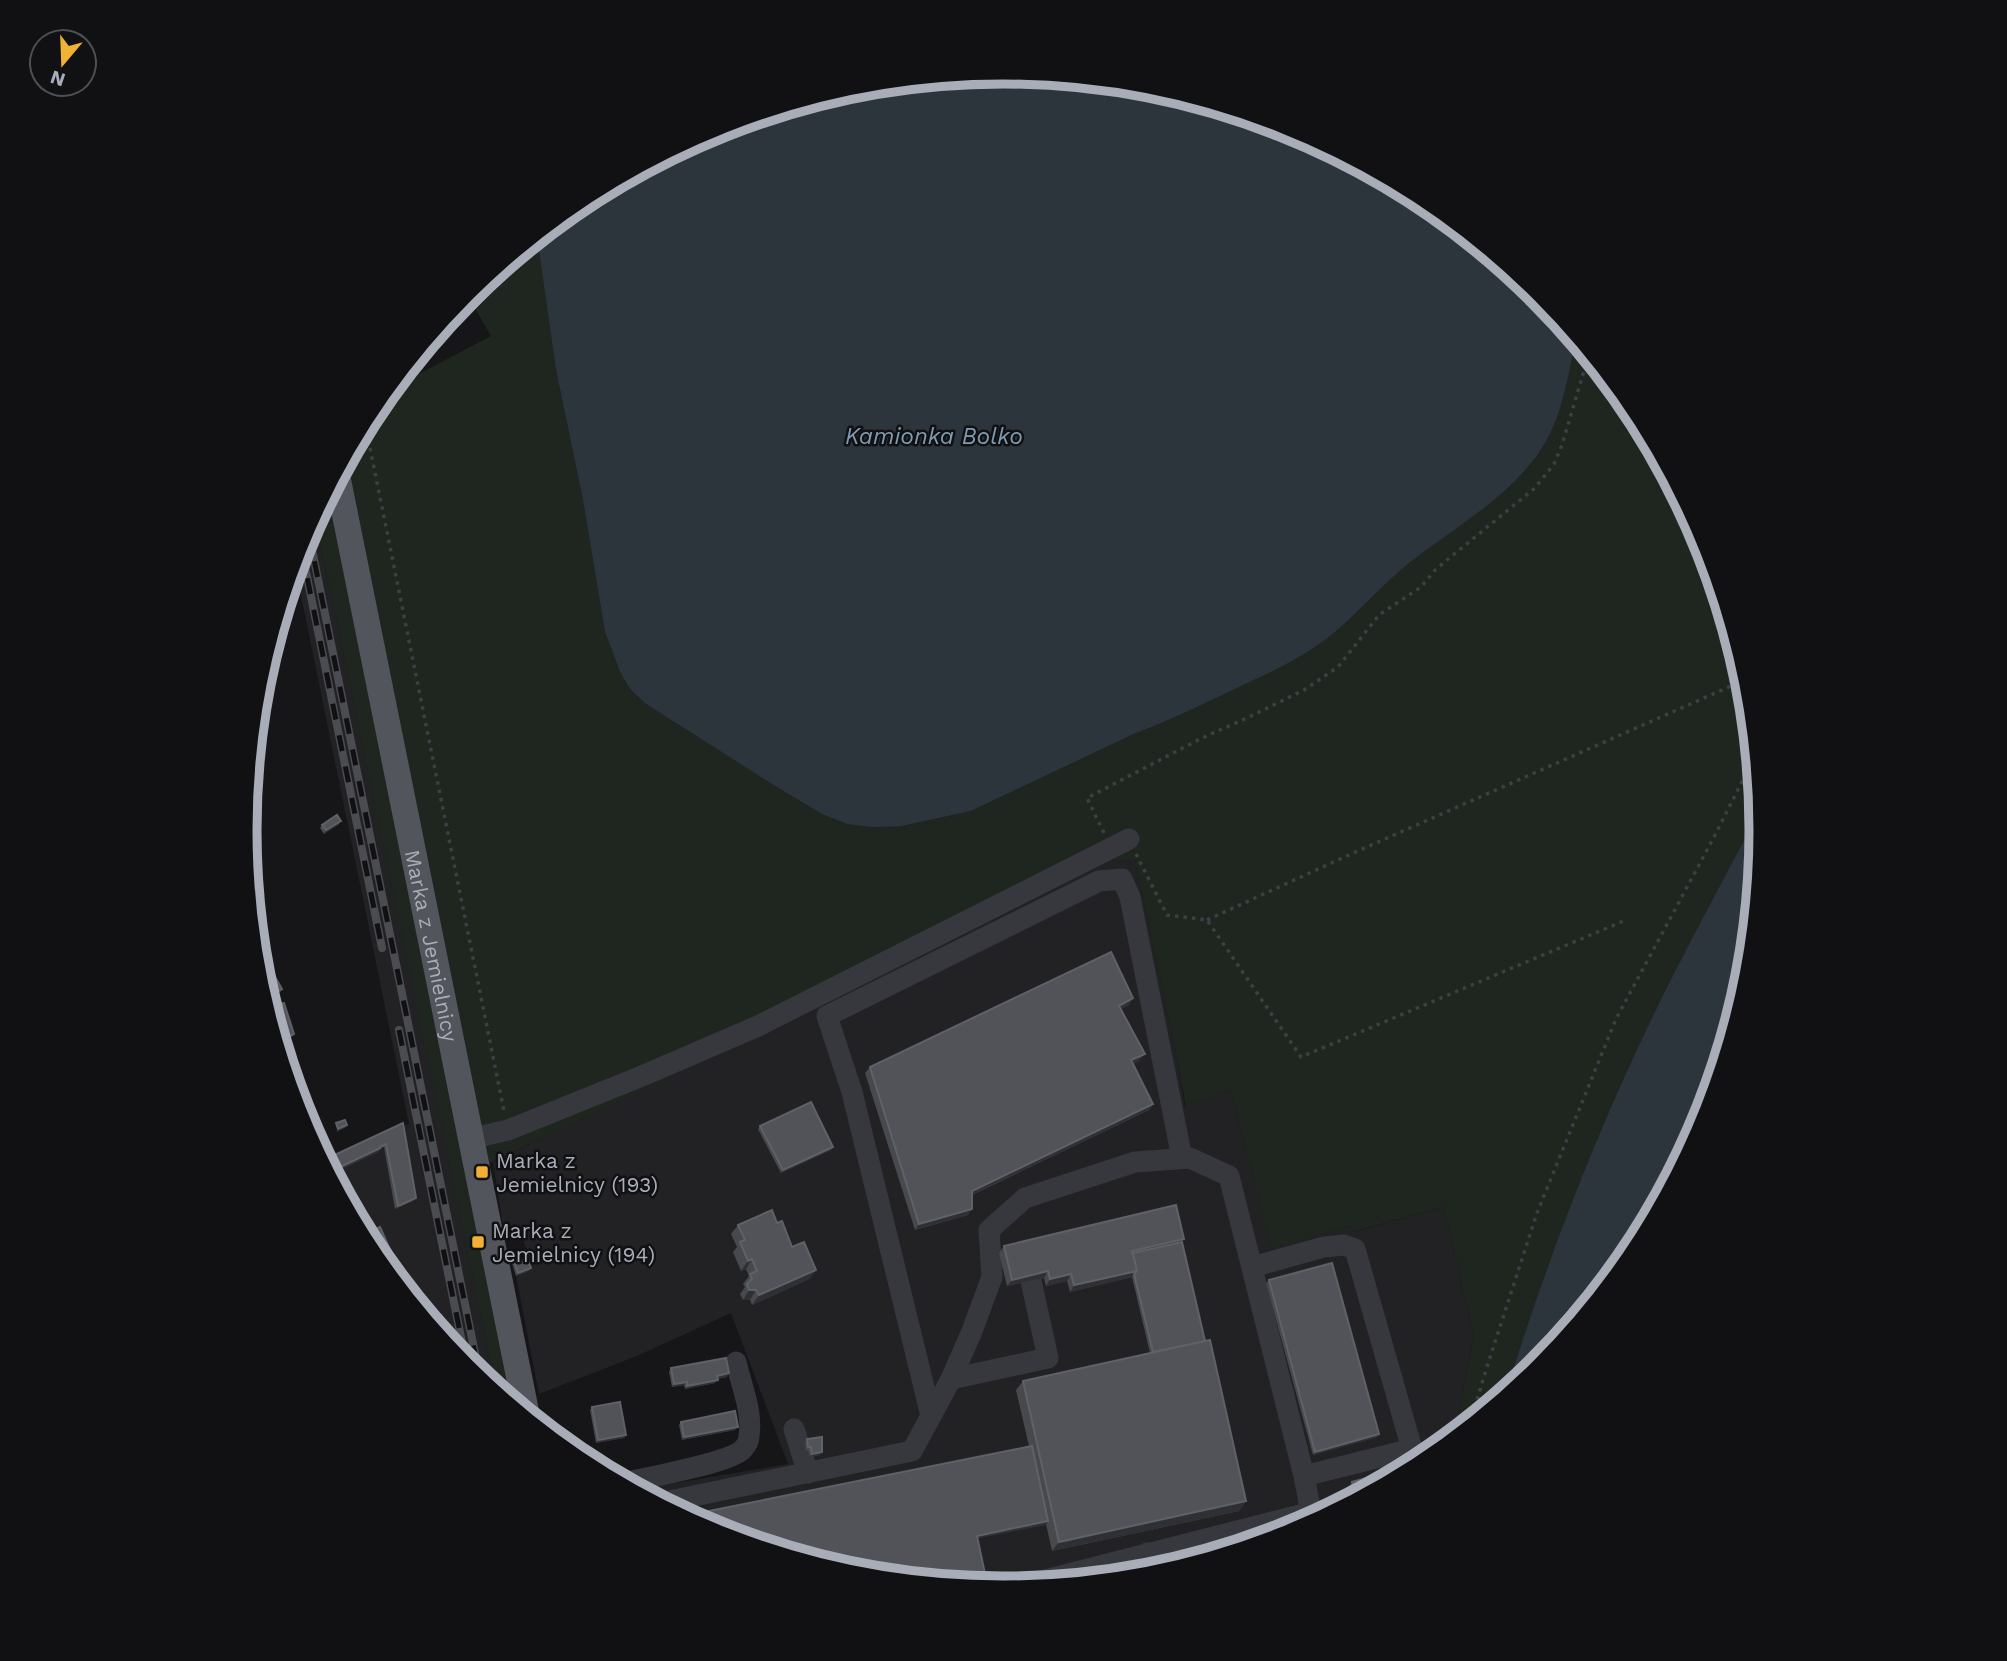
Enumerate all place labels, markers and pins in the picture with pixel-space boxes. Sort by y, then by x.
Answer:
place label: Marka z Jemielnicy (193) [496,1148,658,1197]
marker: Marka z Jemielnicy (193) [474,1164,490,1180]
place label: Marka z Jemielnicy (194) [492,1218,655,1267]
marker: Marka z Jemielnicy (194) [470,1234,486,1250]

